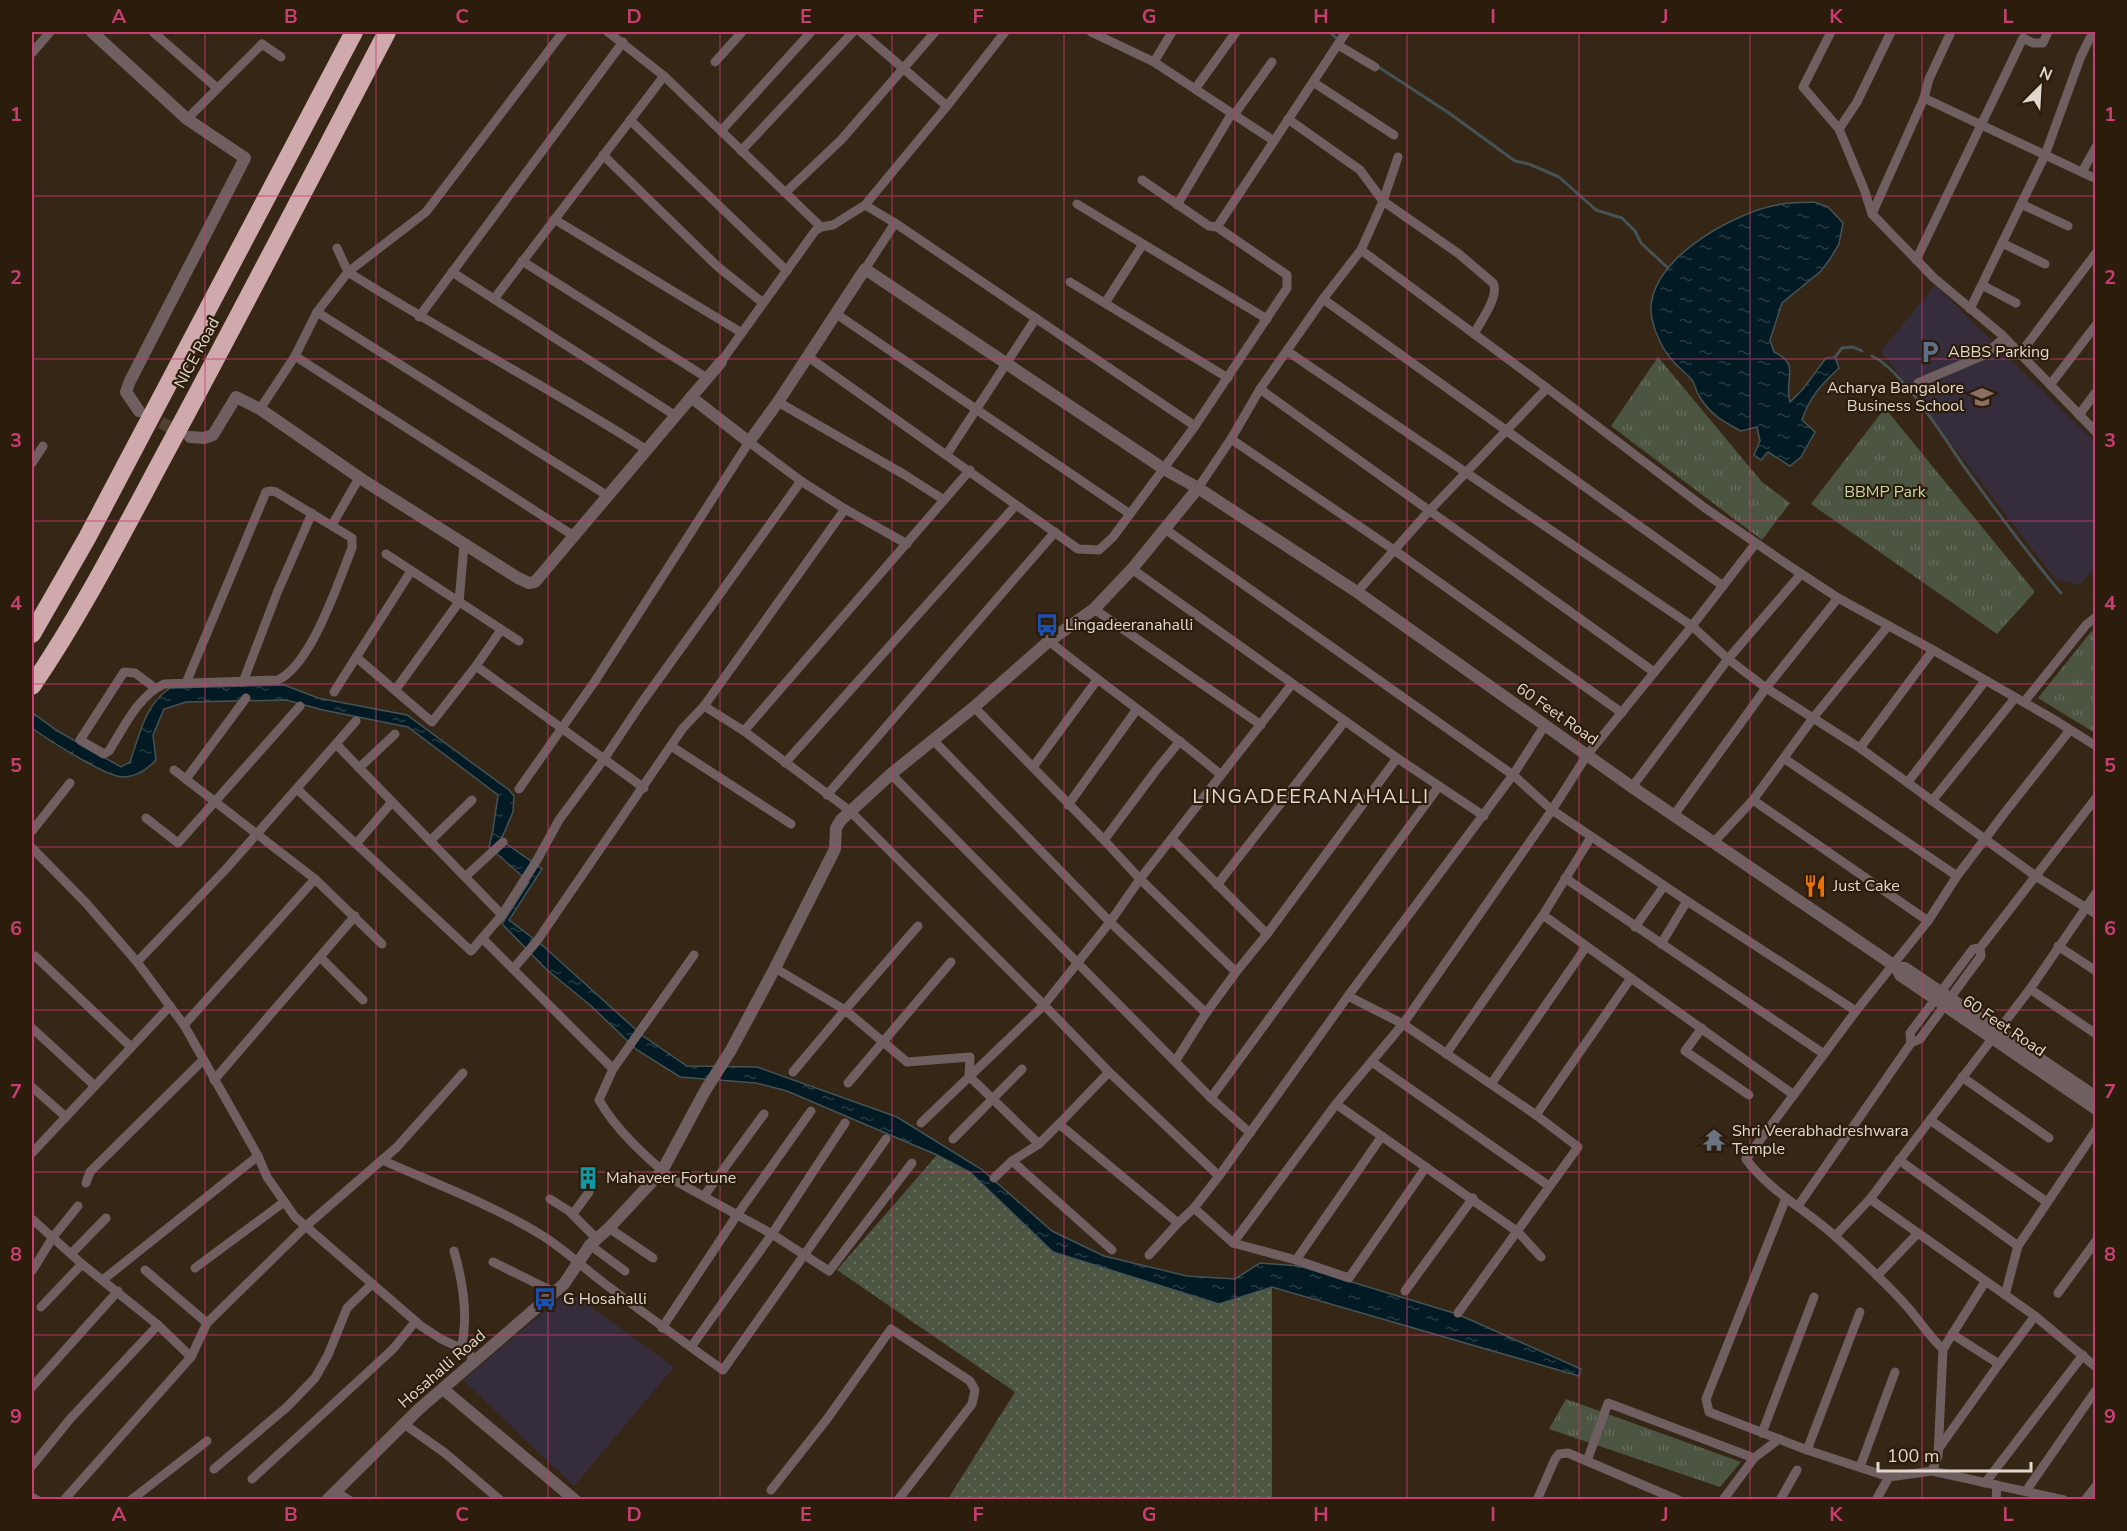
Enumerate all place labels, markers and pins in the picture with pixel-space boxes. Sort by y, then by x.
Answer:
parking icon: ABBS Parking [1917,339,1943,365]
place label: ABBS Parking [1948,341,2049,363]
place label: Acharya Bangalore Business School [1827,377,1964,417]
school or university icon: Acharya Bangalore Business School [1969,384,1995,410]
bus stop icon: Lingadeeranahalli [1034,612,1060,638]
place label: Lingadeeranahalli [1065,614,1193,636]
restaurant icon: Just Cake [1802,873,1828,899]
place label: Just Cake [1832,875,1900,897]
place label: Shri Veerabhadreshwara Temple [1732,1120,1909,1160]
temple icon: Shri Veerabhadreshwara Temple [1701,1127,1727,1153]
building icon: Mahaveer Fortune [575,1165,601,1191]
place label: Mahaveer Fortune [606,1167,736,1189]
bus stop icon: G Hosahalli [532,1286,558,1312]
place label: G Hosahalli [563,1288,647,1310]

